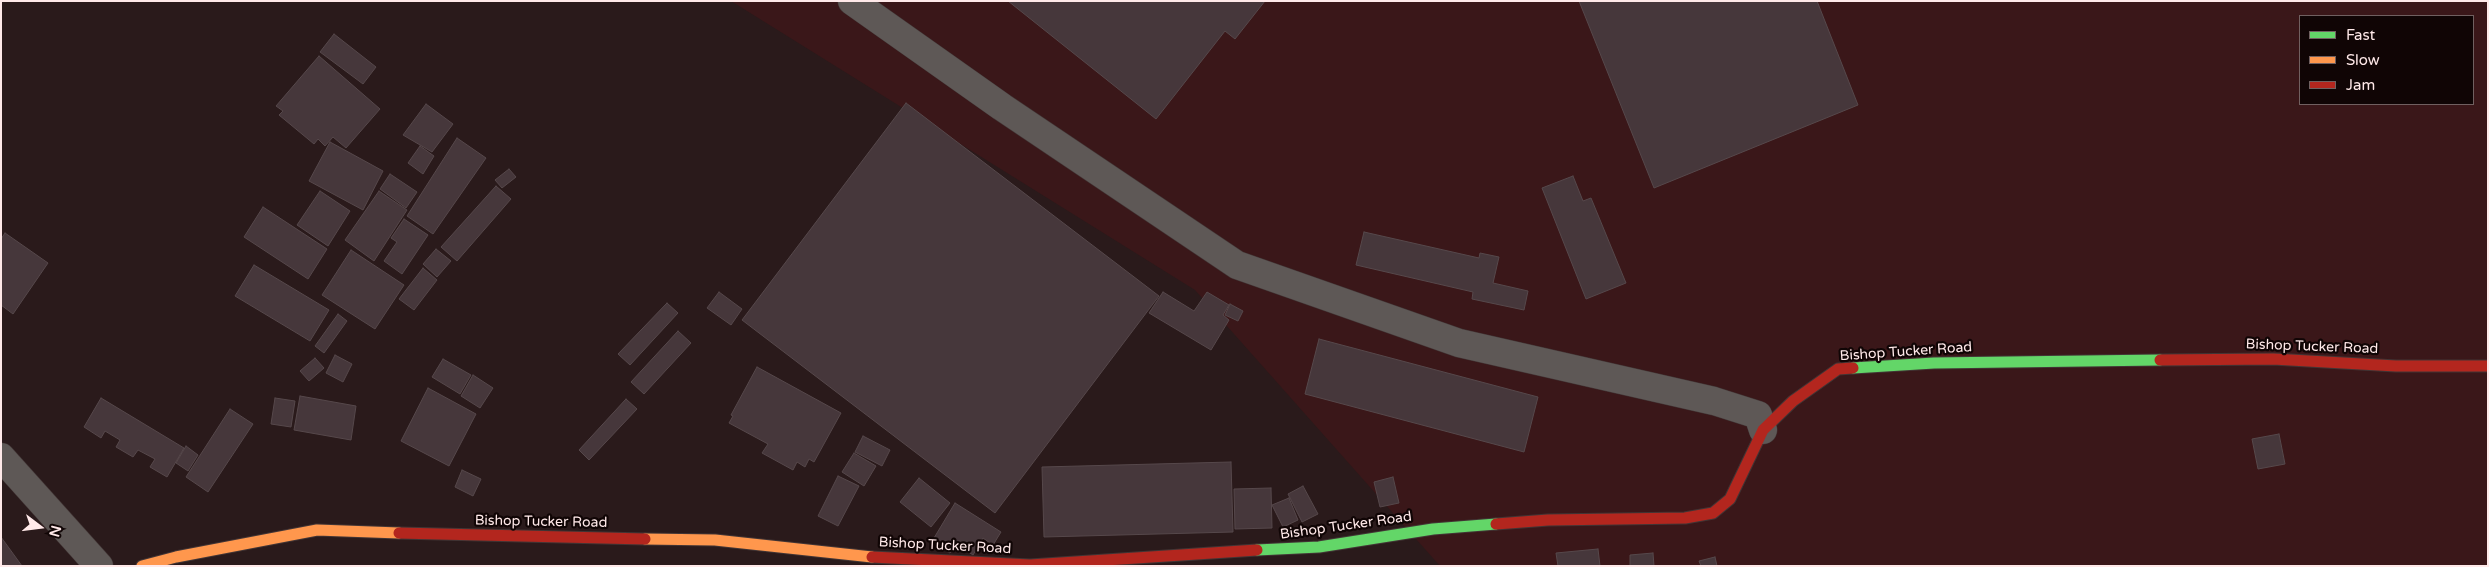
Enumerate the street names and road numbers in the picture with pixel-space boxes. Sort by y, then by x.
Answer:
street label: Bishop Tucker Road [2245,336,2379,358]
street label: Bishop Tucker Road [1839,339,1973,365]
street label: Bishop Tucker Road [1279,508,1413,544]
street label: Bishop Tucker Road [475,512,607,532]
street label: Bishop Tucker Road [878,534,1012,558]

